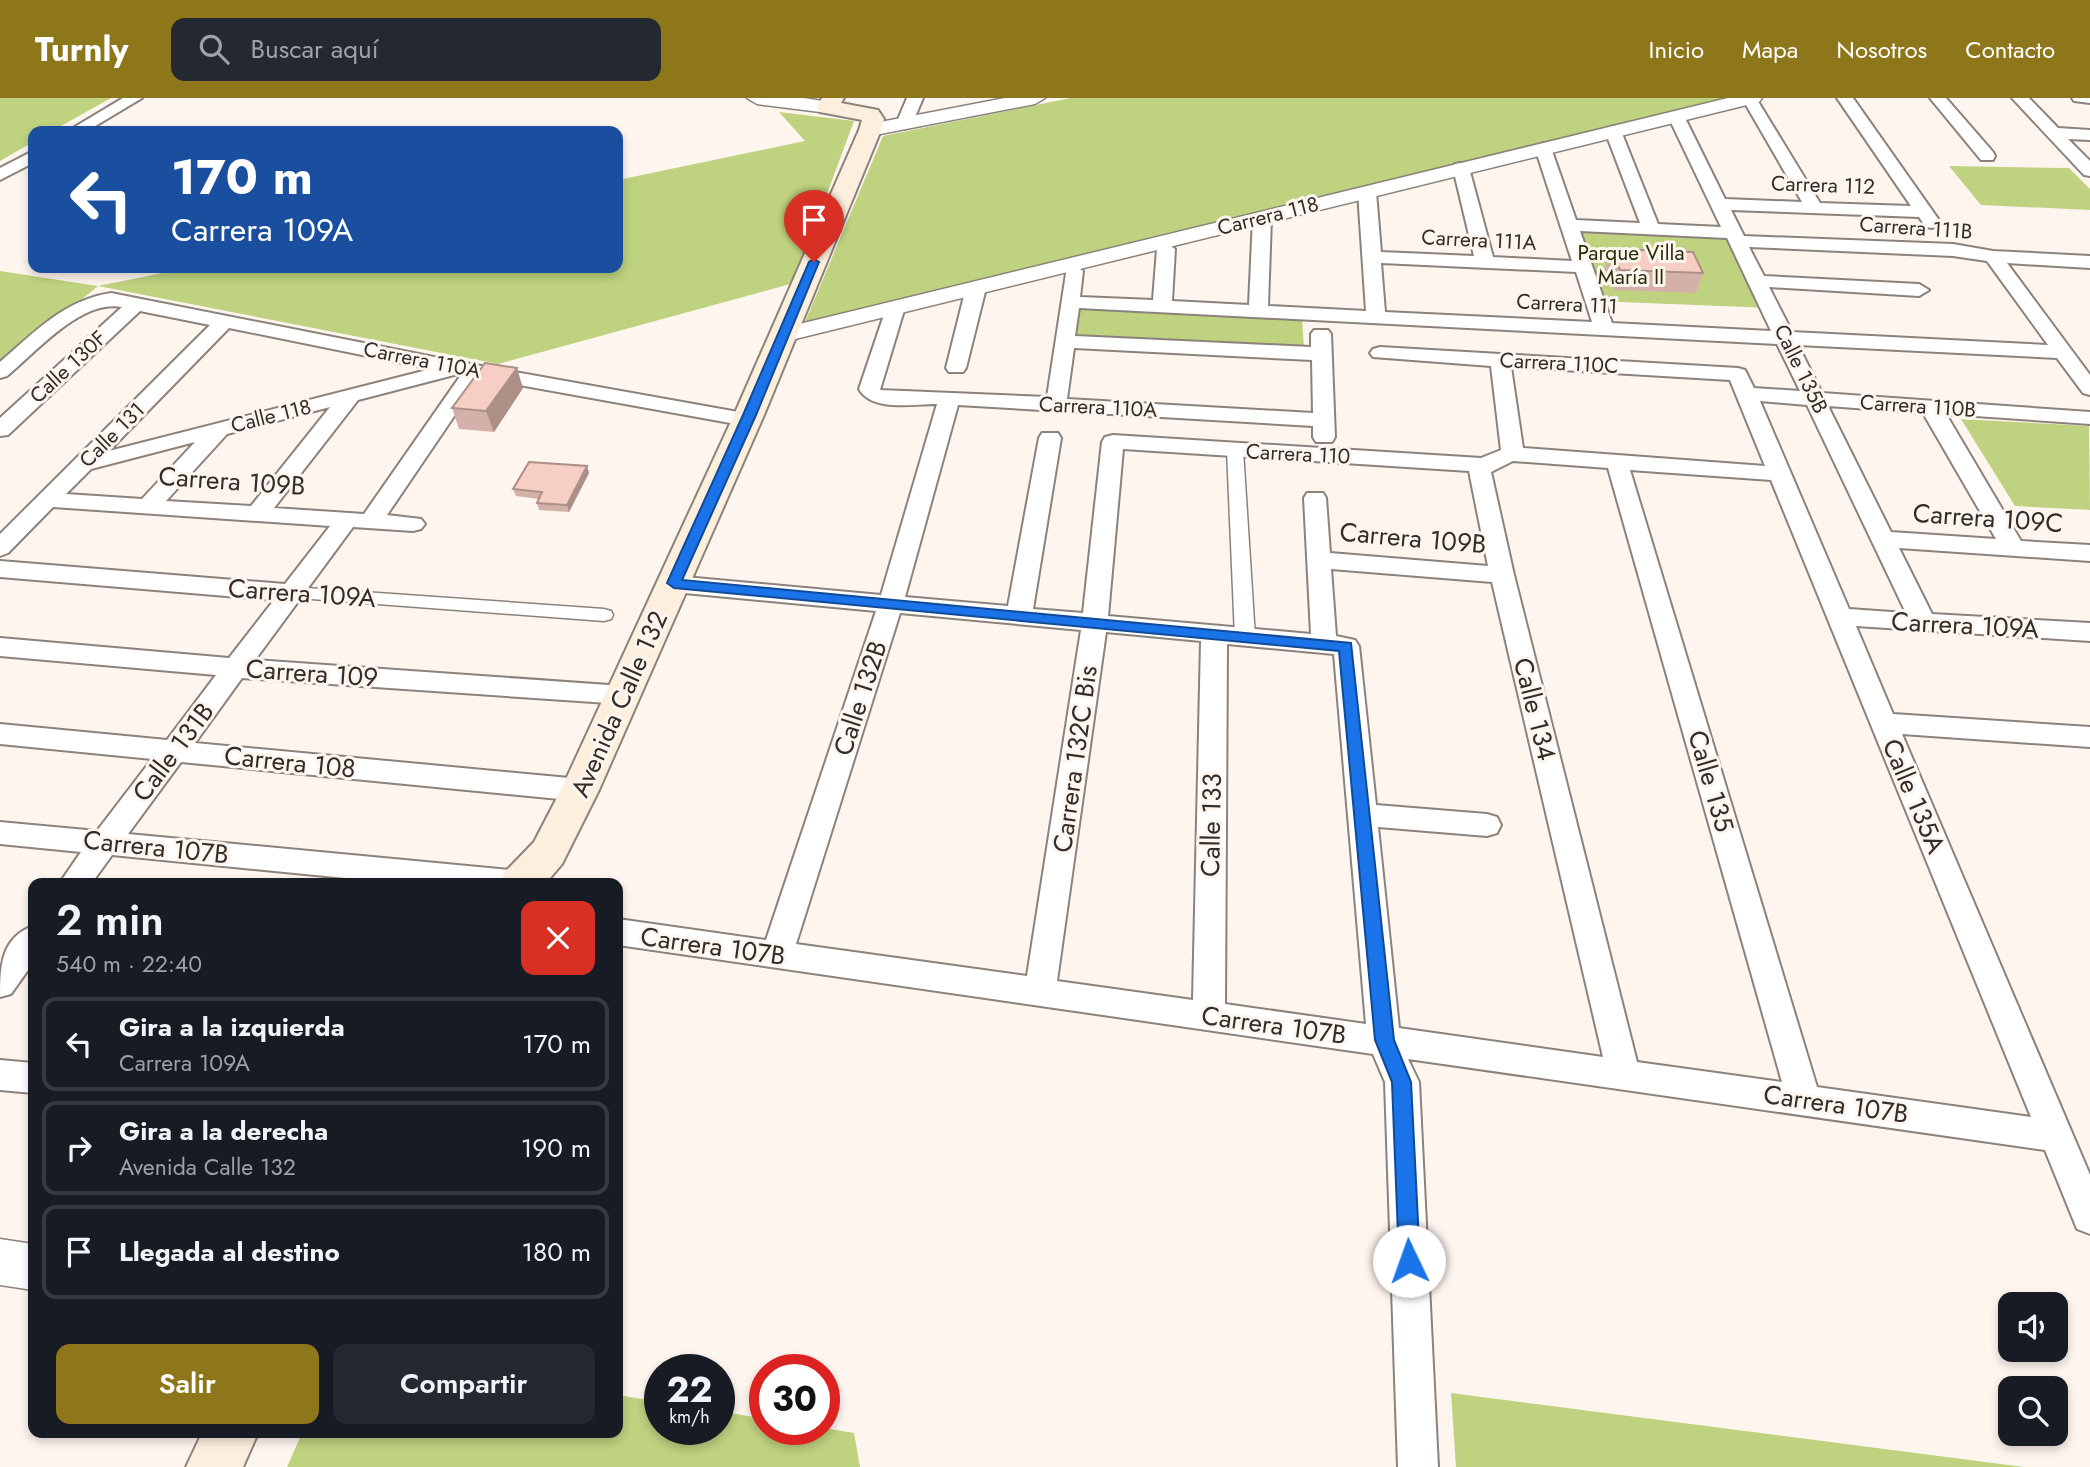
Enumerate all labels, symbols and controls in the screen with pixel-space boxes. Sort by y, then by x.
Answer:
search box [171,18,661,81]
text: Turnly [35,26,129,73]
icon: search [195,30,233,68]
text: Buscar aquí [251,30,379,68]
text: Inicio [1649,32,1704,67]
text: Mapa [1742,32,1798,67]
text: Nosotros [1836,32,1927,67]
text: Contacto [1965,32,2055,67]
text: 170 m [171,142,313,212]
icon: left [56,154,147,245]
street label: Carrera 112 [1771,168,1875,202]
street label: Carrera 118 [1214,189,1322,243]
pin [784,190,844,262]
icon: arrive [795,201,833,239]
text: Carrera 109A [171,207,353,253]
street label: Carrera 111B [1859,209,1973,247]
street label: Carrera 111A [1421,222,1537,258]
park label: Parque Villa María II [1577,238,1685,292]
street label: Carrera 111 [1516,286,1618,322]
street label: Calle 135B [1767,319,1835,419]
street label: Calle 130F [23,324,113,410]
street label: Carrera 110A [361,334,483,386]
street label: Carrera 110C [1499,345,1619,381]
street label: Carrera 110B [1859,387,1977,425]
street label: Carrera 110A [1038,389,1158,425]
street label: Calle 118 [228,392,314,440]
street label: Calle 131 [73,396,151,474]
street label: Carrera 110 [1245,436,1351,472]
street label: Carrera 109B [157,457,307,505]
street label: Carrera 109C [1912,494,2064,542]
street label: Carrera 109B [1338,513,1488,563]
street label: Carrera 109A [227,569,378,617]
street label: Carrera 109A [1890,602,2041,648]
street label: Avenida Calle 132 [561,605,677,803]
street label: Calle 132B [824,636,896,760]
street label: Carrera 109 [245,649,379,697]
street label: Calle 134 [1504,654,1566,764]
street label: Carrera 132C Bis [1043,663,1107,855]
street label: Calle 131B [123,694,223,810]
street label: Calle 135 [1678,726,1744,836]
street label: Calle 135A [1873,733,1955,860]
street label: Carrera 108 [222,736,358,788]
street label: Calle 133 [1191,773,1231,877]
street label: Carrera 107B [81,820,231,874]
text: 2 min [56,890,164,951]
button: close [521,901,595,975]
street label: Carrera 107B [638,917,788,975]
text: 540 m · 22:40 [56,947,202,981]
street label: Carrera 107B [1199,996,1349,1054]
text: Gira a la izquierda [119,1008,345,1046]
icon: left [60,1025,98,1063]
text: 170 m [522,1025,591,1063]
text: Carrera 109A [119,1046,250,1080]
street label: Carrera 107B [1761,1075,1911,1133]
text: Gira a la derecha [119,1112,328,1150]
icon: right [60,1129,98,1167]
text: 190 m [521,1129,591,1167]
text: Avenida Calle 132 [119,1150,296,1184]
position arrow [1372,1224,1446,1298]
icon: arrive [60,1233,98,1271]
text: Llegada al destino [119,1233,340,1271]
text: 180 m [521,1233,591,1271]
map controls [1998,1292,2068,1446]
button: sound [1998,1292,2068,1362]
button: Salir [56,1344,319,1424]
button: Compartir [333,1344,595,1424]
speed limit sign: 30 [749,1354,840,1445]
text: 22 [667,1365,712,1415]
button: search [1998,1376,2068,1446]
text: km/h [669,1404,710,1430]

